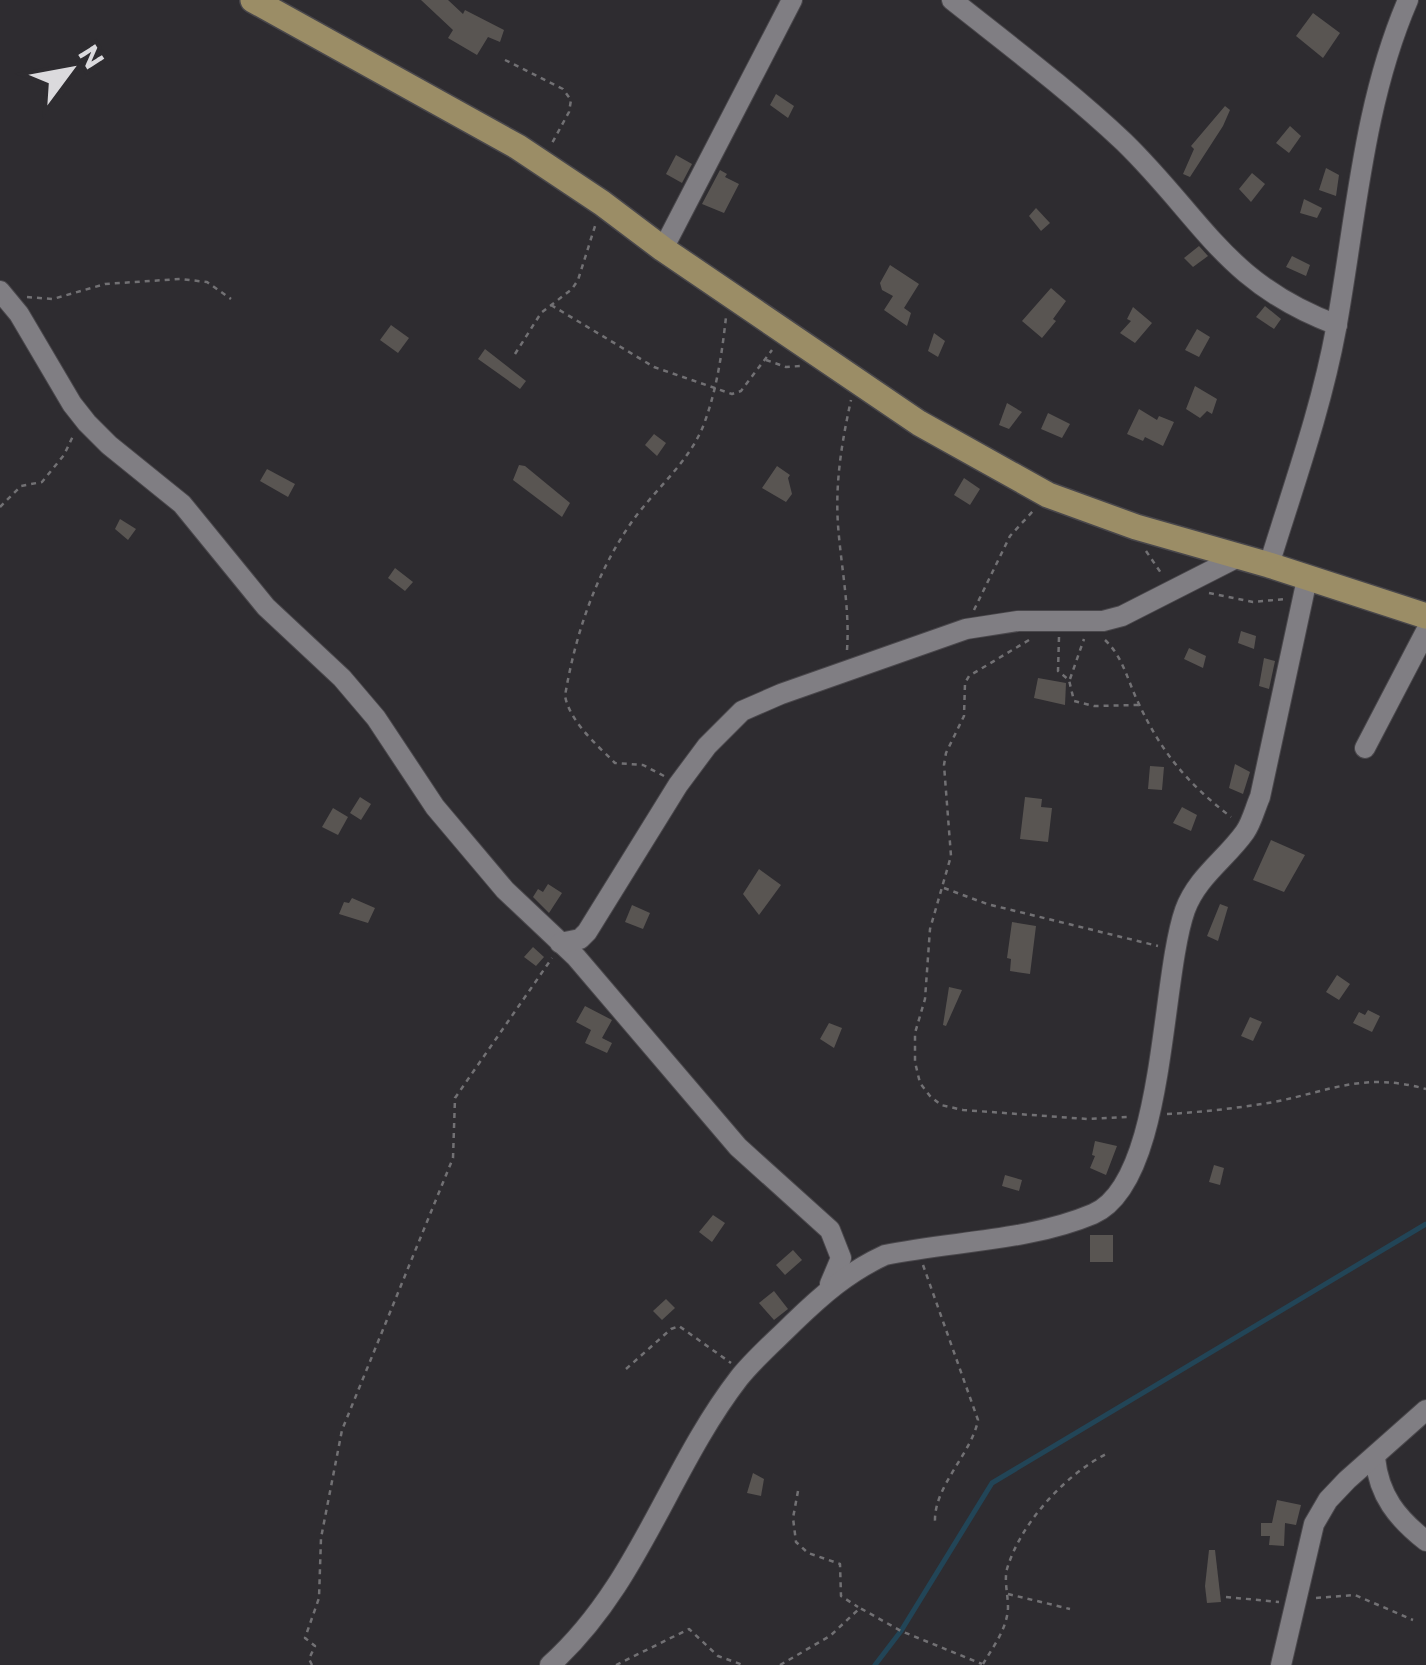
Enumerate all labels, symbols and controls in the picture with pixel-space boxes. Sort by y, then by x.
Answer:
north arrow [20,20,120,120]
text: N [72,38,112,74]

